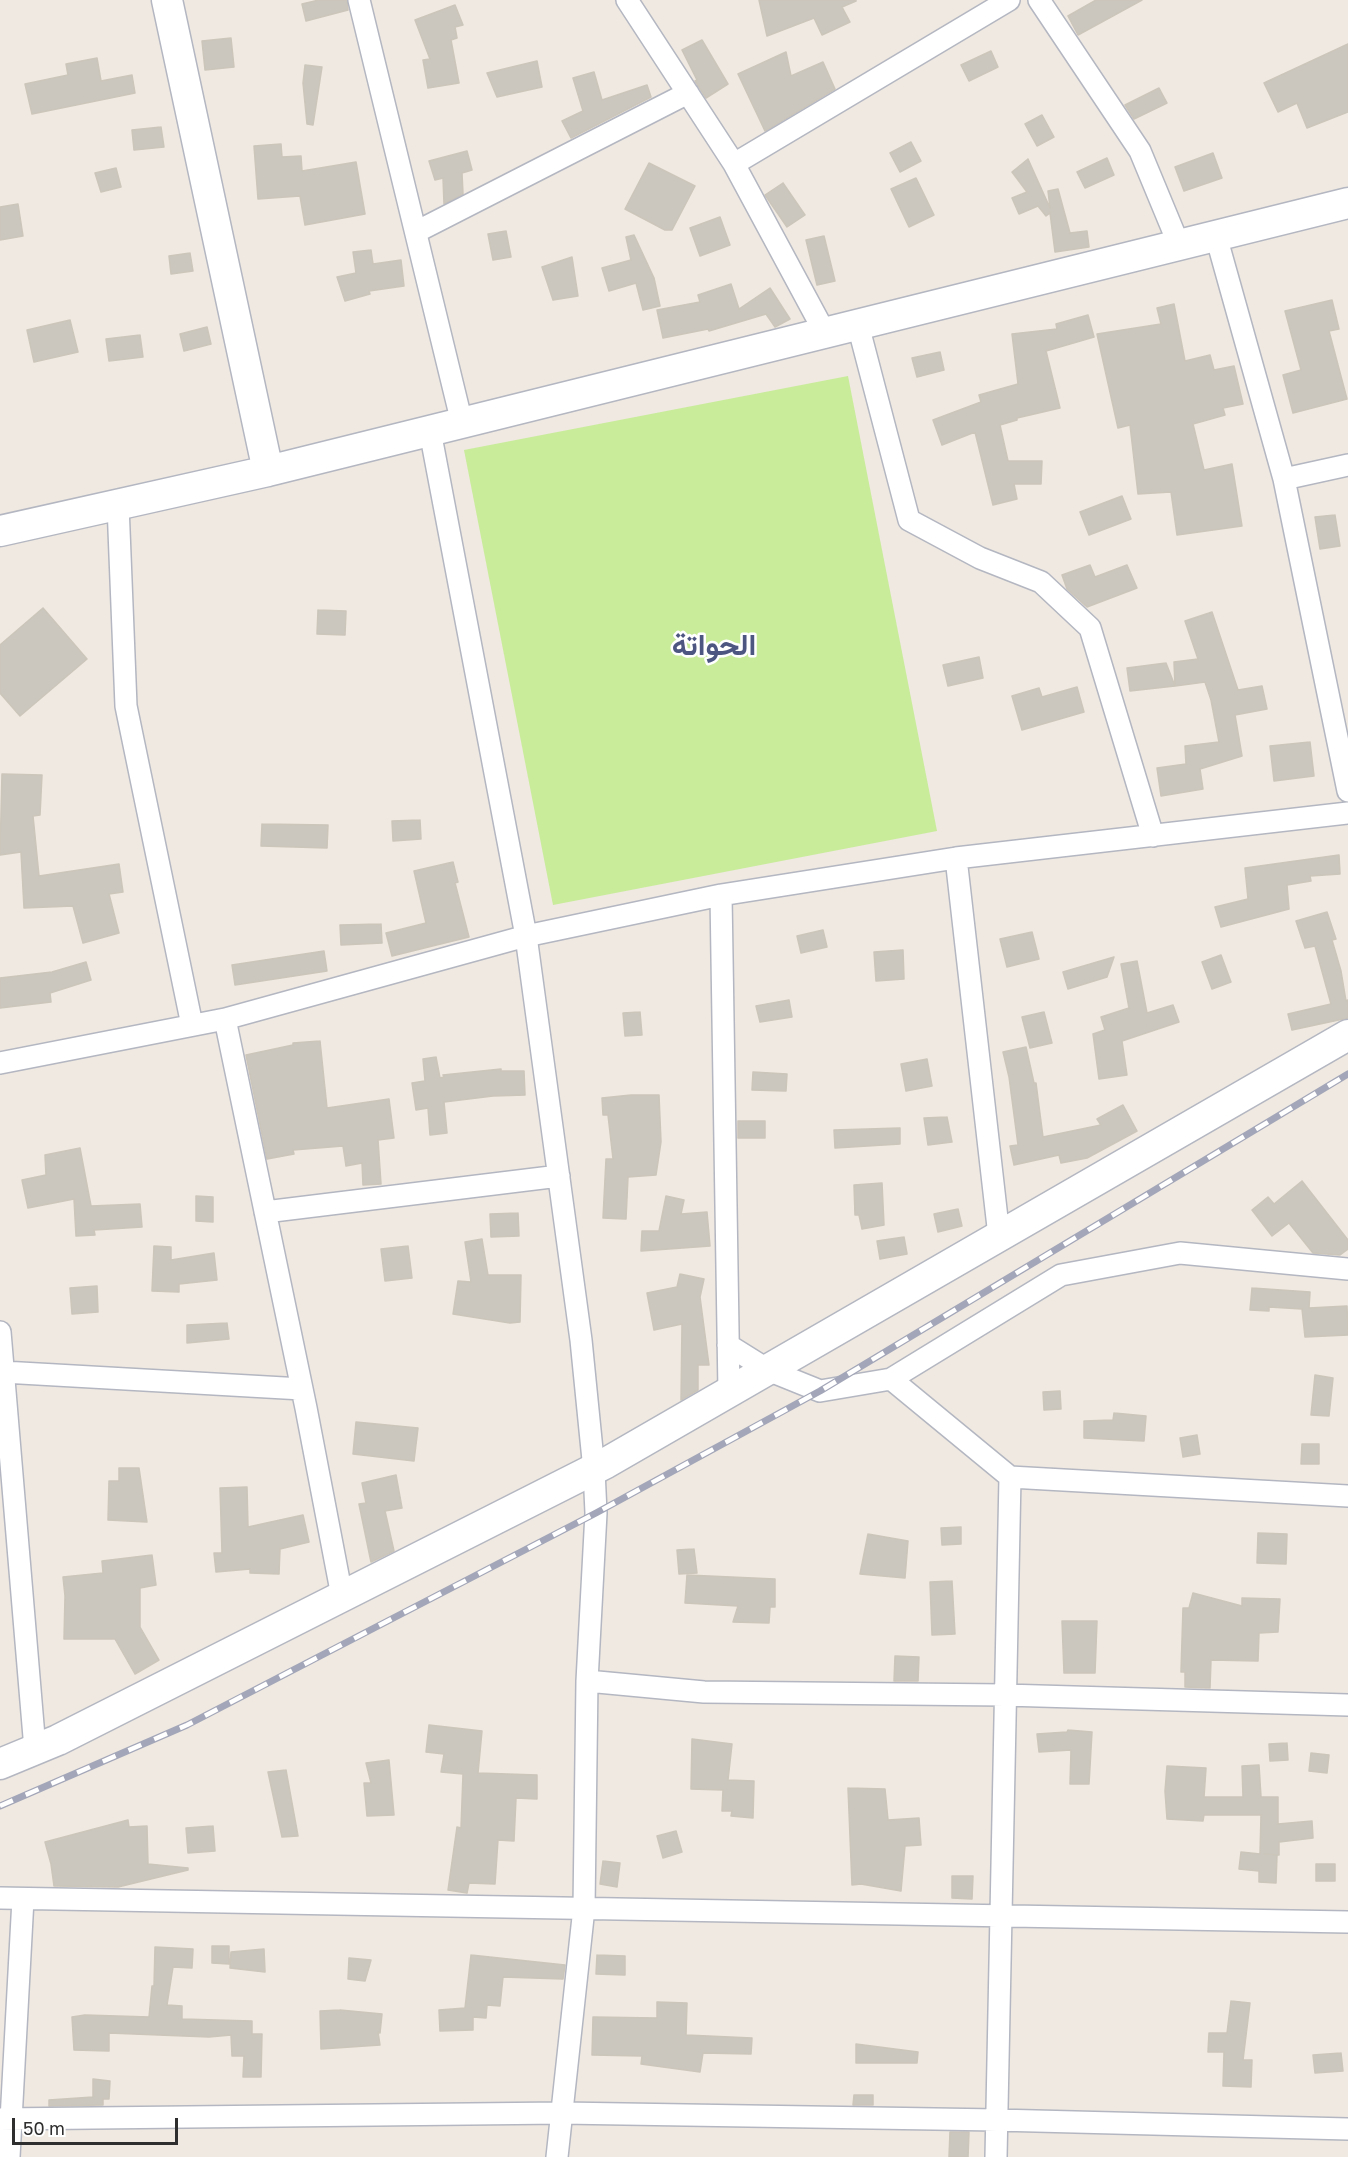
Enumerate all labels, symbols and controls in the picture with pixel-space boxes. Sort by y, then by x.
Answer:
district label: الحواتة [672,627,756,663]
scale bar [15,2106,182,2144]
text: 50 m [23,2117,65,2139]

